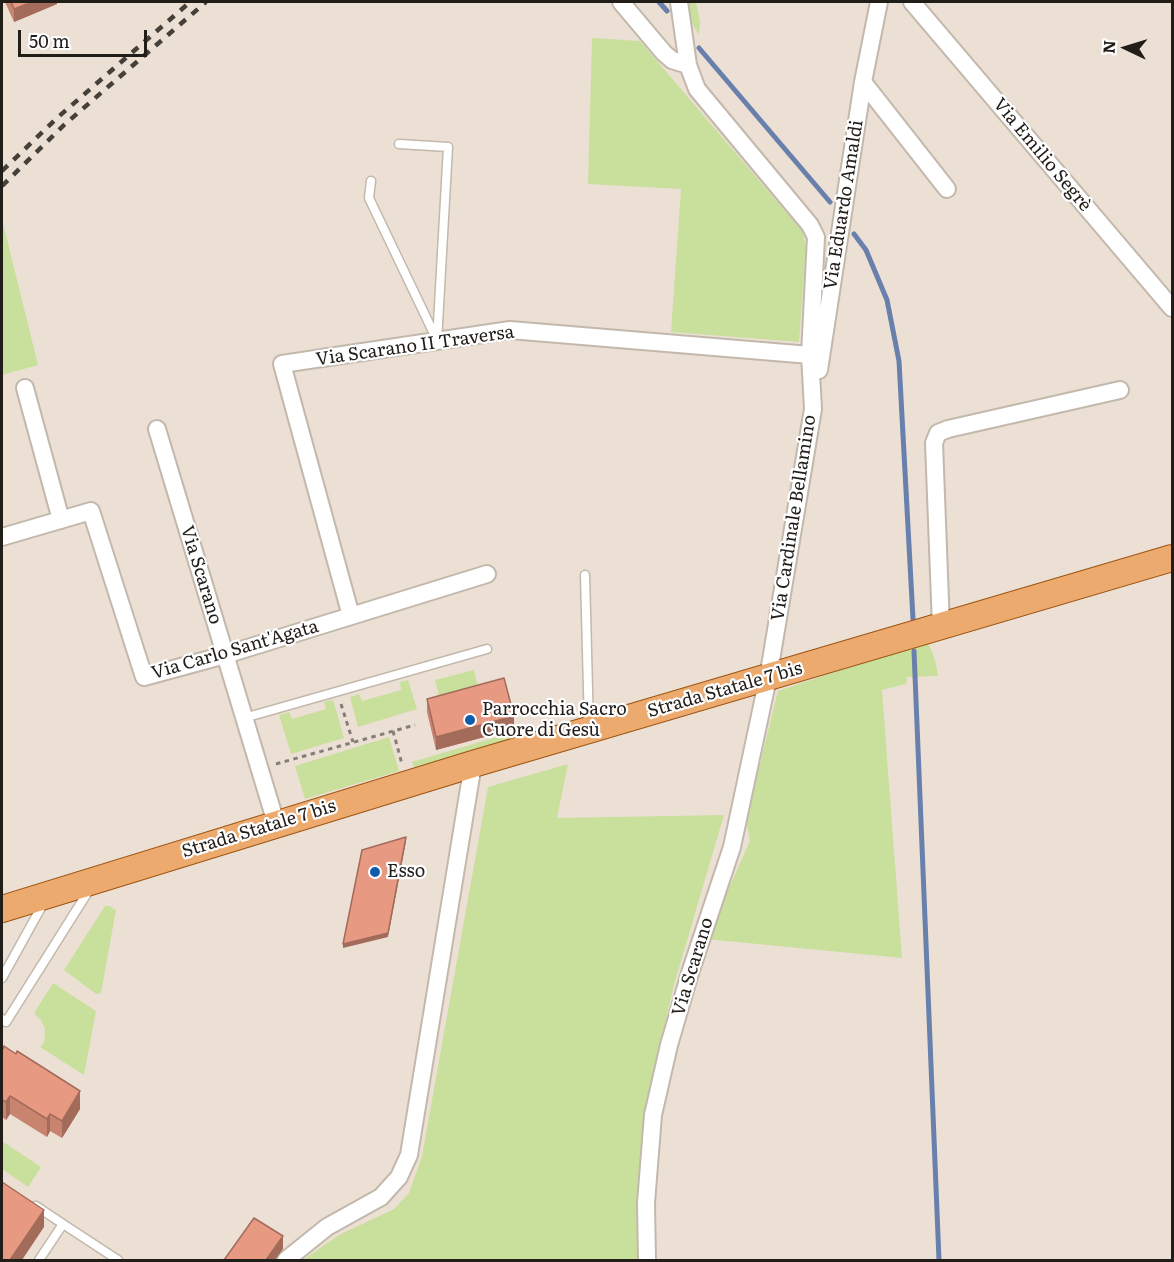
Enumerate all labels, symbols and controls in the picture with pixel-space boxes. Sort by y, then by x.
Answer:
scale bar [21,18,150,56]
north arrow [1096,18,1156,78]
text: 50 m [29,27,70,54]
text: N [1096,39,1120,54]
street label: Via Emilio Segrè [988,94,1096,216]
street label: Via Eduardo Amaldi [820,119,868,291]
street label: Via Scarano II Traversa [314,321,516,371]
street label: Via Cardinale Bellamino [767,413,821,623]
street label: Via Scarano [176,523,226,627]
street label: Via Carlo Sant'Agata [149,616,321,684]
street label: Strada Statale 7 bis [645,658,805,722]
place label: Parrocchia Sacro Cuore di Gesù [482,699,627,742]
marker: Parrocchia Sacro Cuore di Gesù [463,713,477,727]
street label: Strada Statale 7 bis [179,795,339,863]
place label: Esso [387,861,425,883]
marker: Esso [368,865,382,879]
street label: Via Scarano [668,915,718,1019]

